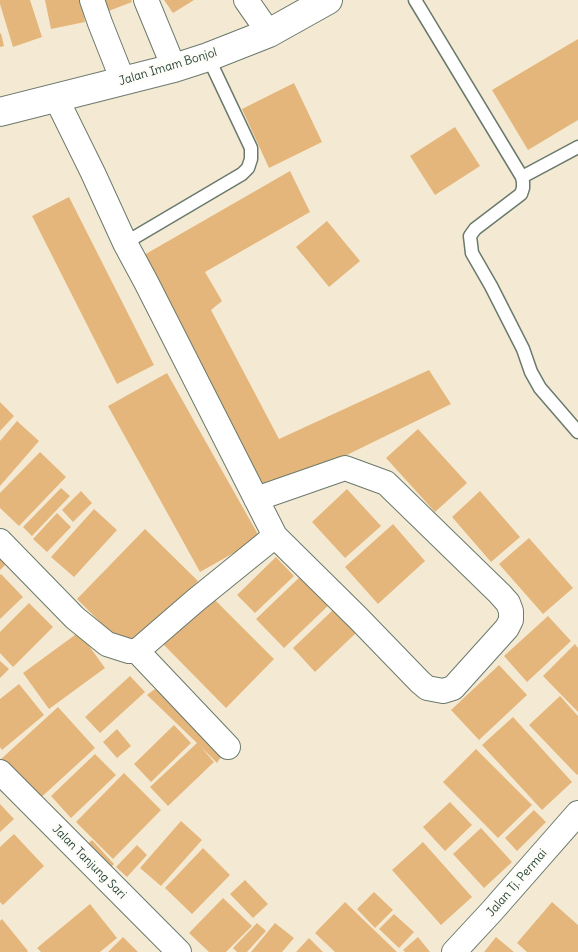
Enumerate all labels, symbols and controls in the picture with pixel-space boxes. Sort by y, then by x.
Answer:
street label: Jalan Imam Bonjol [117,45,219,89]
street label: Jalan Tanjung Sari [49,822,129,902]
street label: Jalan Tj. Permai [484,846,550,920]

